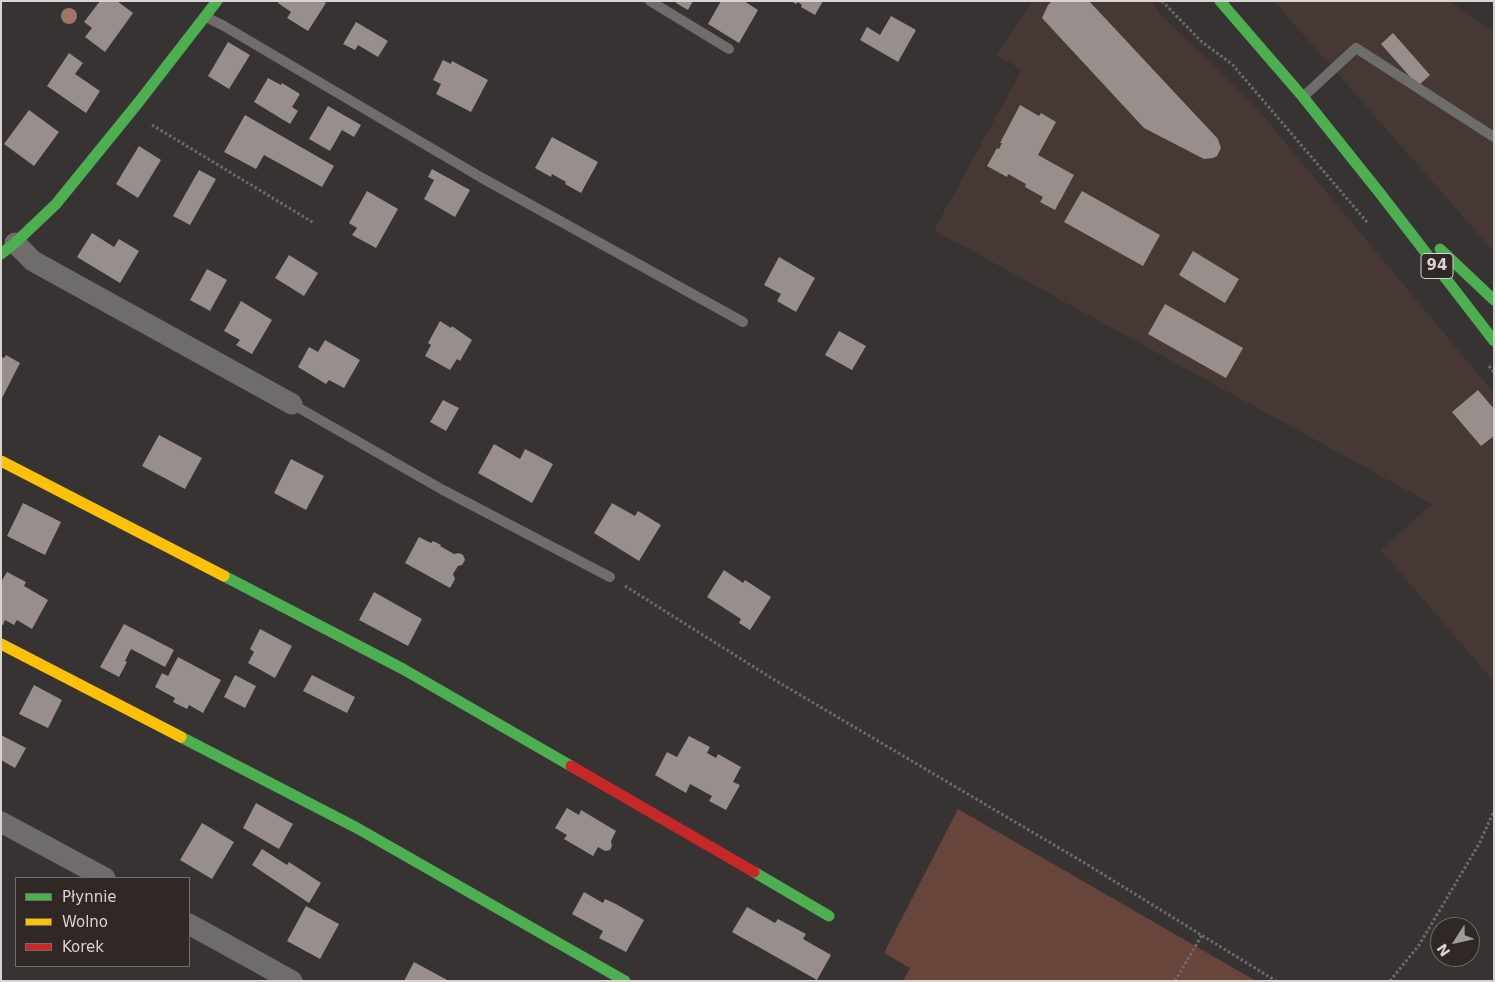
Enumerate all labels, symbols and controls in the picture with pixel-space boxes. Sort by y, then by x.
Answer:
road number: 94 [1421,254,1453,278]
legend [15,877,190,967]
text: Płynnie [62,888,117,906]
text: Wolno [62,913,108,931]
north arrow [1430,917,1480,967]
text: Korek [62,938,104,956]
text: N [1434,941,1453,959]

